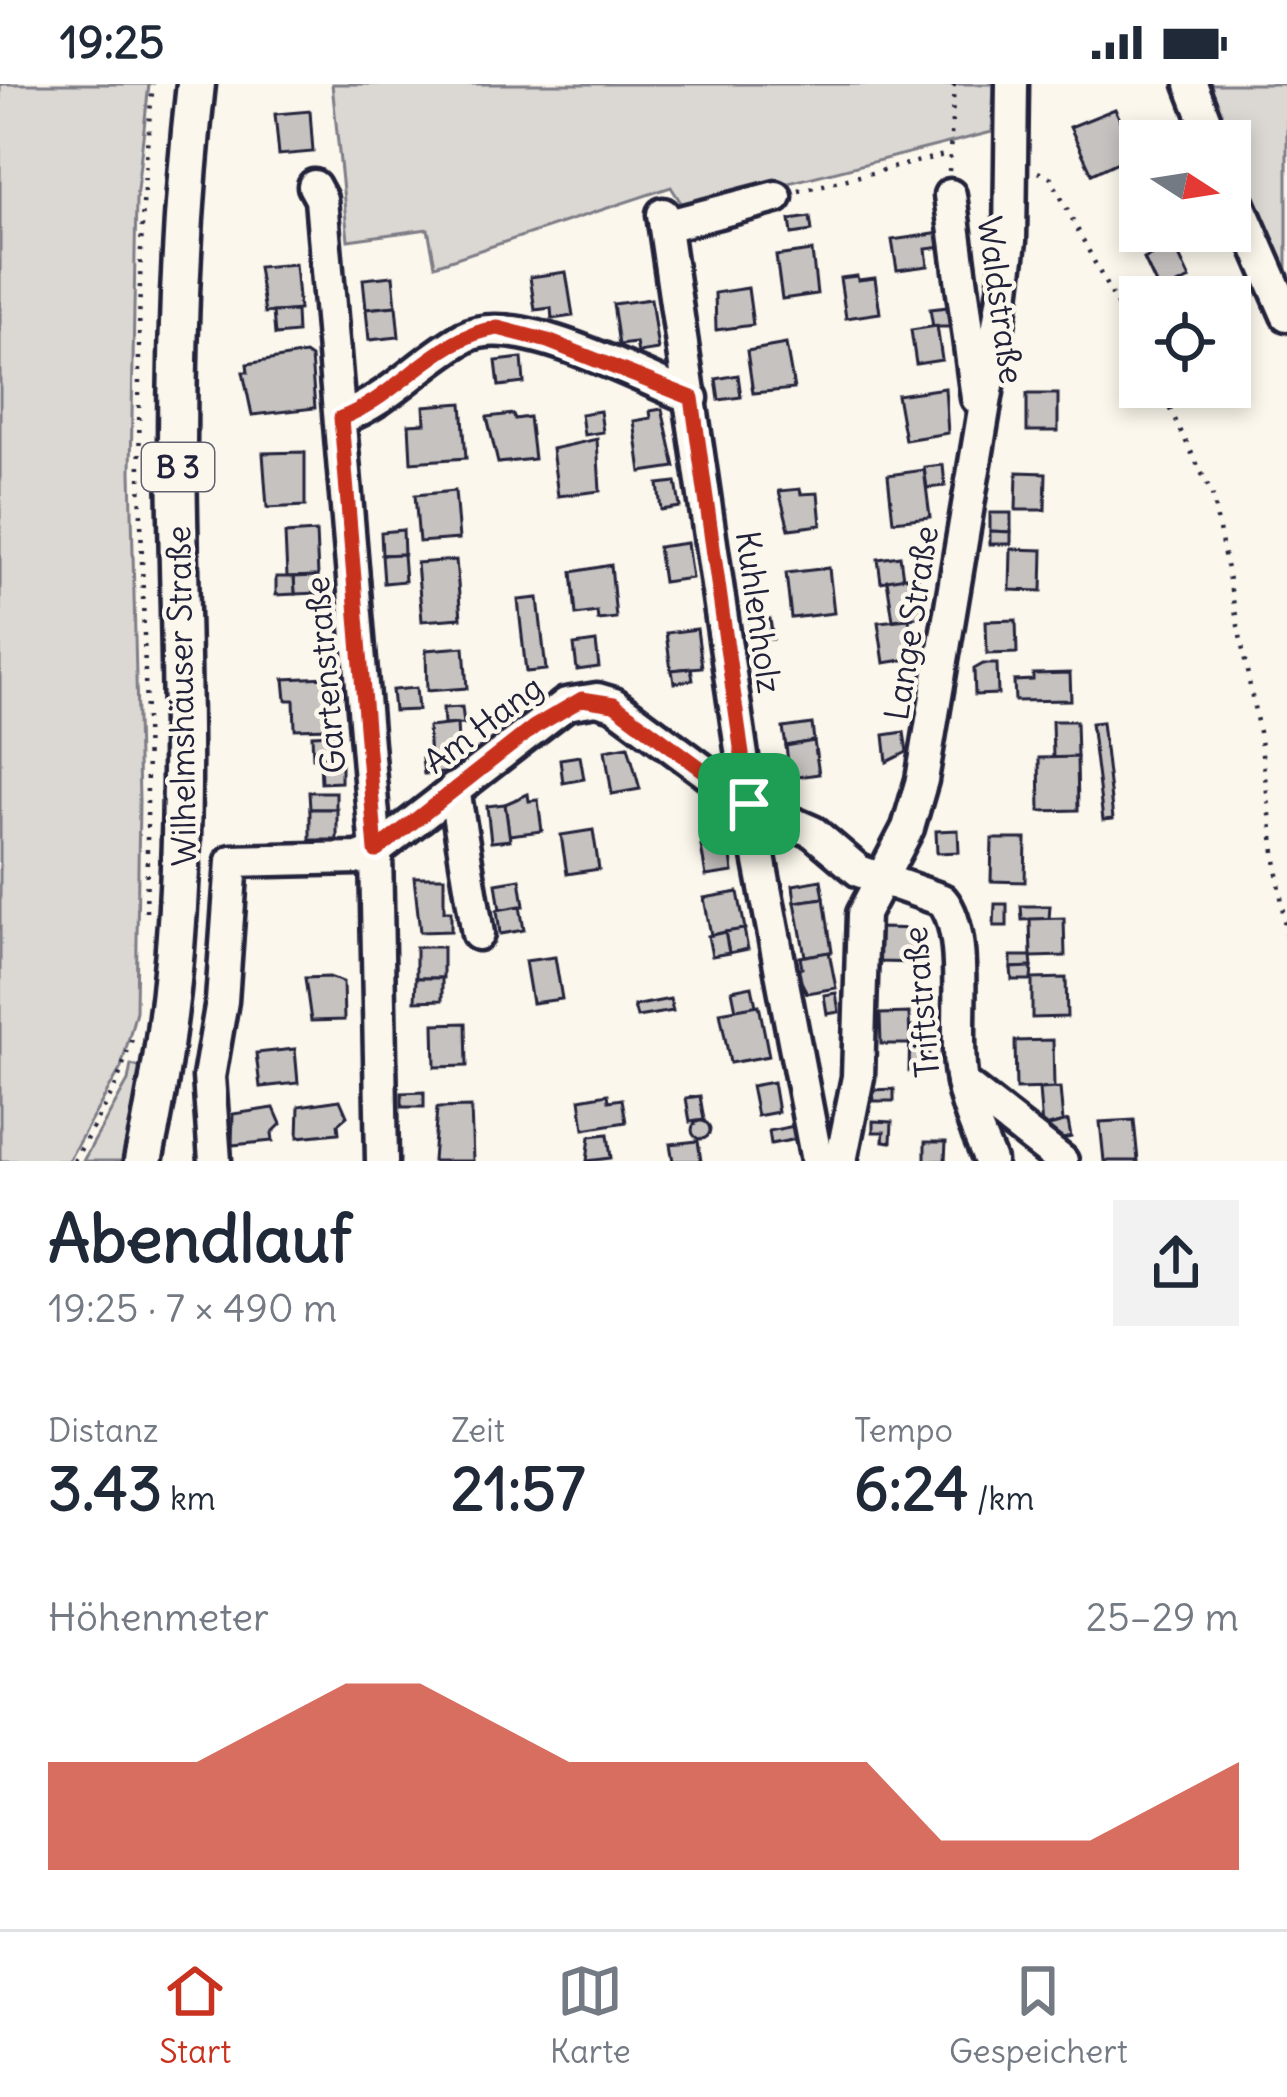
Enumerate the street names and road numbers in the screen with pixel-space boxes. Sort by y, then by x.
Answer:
street label: Waldstraße [968,214,1034,386]
road number: B 3 [142,443,214,491]
street label: Lange Straße [875,523,947,723]
street label: Wilhelmshäuser Straße [157,525,205,867]
street label: Kuhlenholz [727,528,791,696]
street label: Gartenstraße [295,575,355,775]
street label: Am Hang [415,666,551,782]
street label: Triftstraße [893,925,949,1079]

